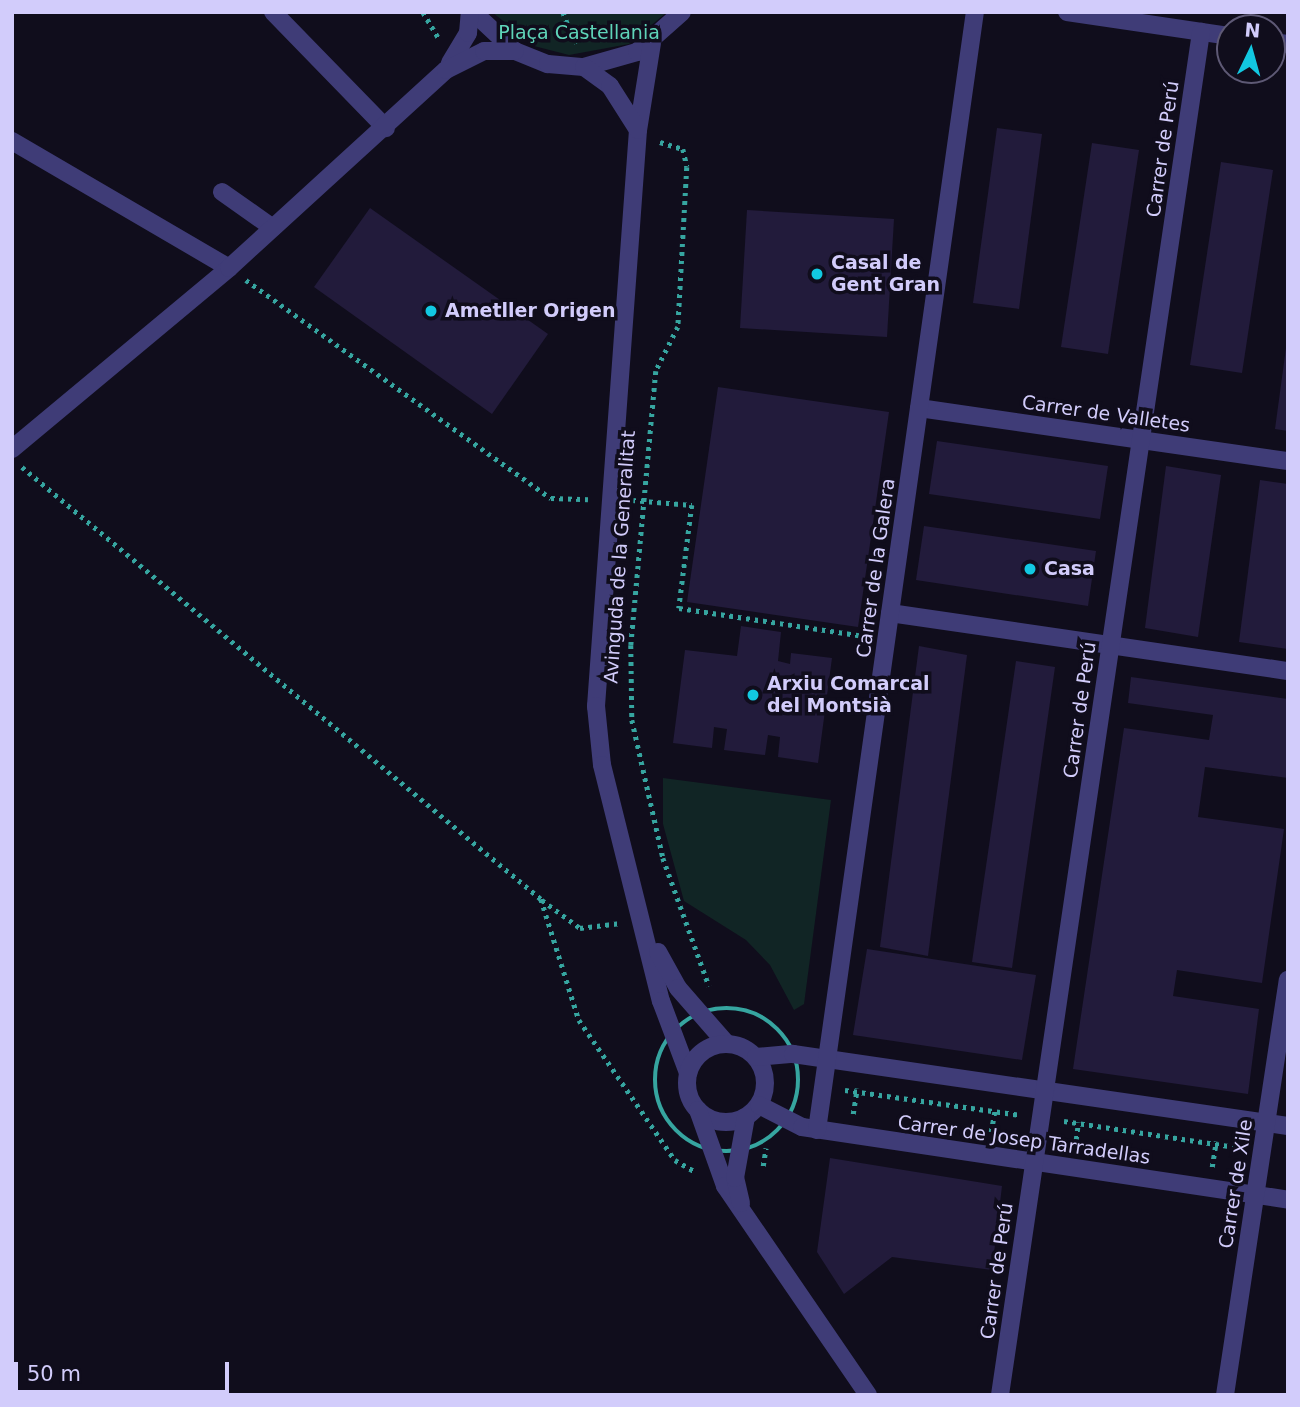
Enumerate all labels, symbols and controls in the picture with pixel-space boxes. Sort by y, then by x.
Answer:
north arrow [1216,14,1286,84]
text: N [1244,18,1262,42]
park label: Plaça Castellania [498,22,660,44]
street label: Carrer de Perú [1142,79,1184,219]
place label: Casal de Gent Gran [831,252,940,296]
marker: Casal de Gent Gran [809,266,825,282]
place label: Ametller Origen [445,300,615,322]
marker: Ametller Origen [423,303,439,319]
street label: Carrer de Valletes [1020,391,1192,437]
street label: Avinguda de la Generalitat [600,430,640,684]
street label: Carrer de la Galera [852,477,900,659]
place label: Casa [1044,558,1095,580]
marker: Casa [1022,561,1038,577]
street label: Carrer de Perú [1059,640,1101,780]
place label: Arxiu Comarcal del Montsià [767,673,930,717]
marker: Arxiu Comarcal del Montsià [745,687,761,703]
street label: Carrer de Josep Tarradellas [896,1111,1152,1169]
street label: Carrer de Xile [1215,1118,1257,1250]
street label: Carrer de Perú [976,1201,1018,1341]
scale bar [18,1348,233,1392]
text: 50 m [27,1362,81,1386]

